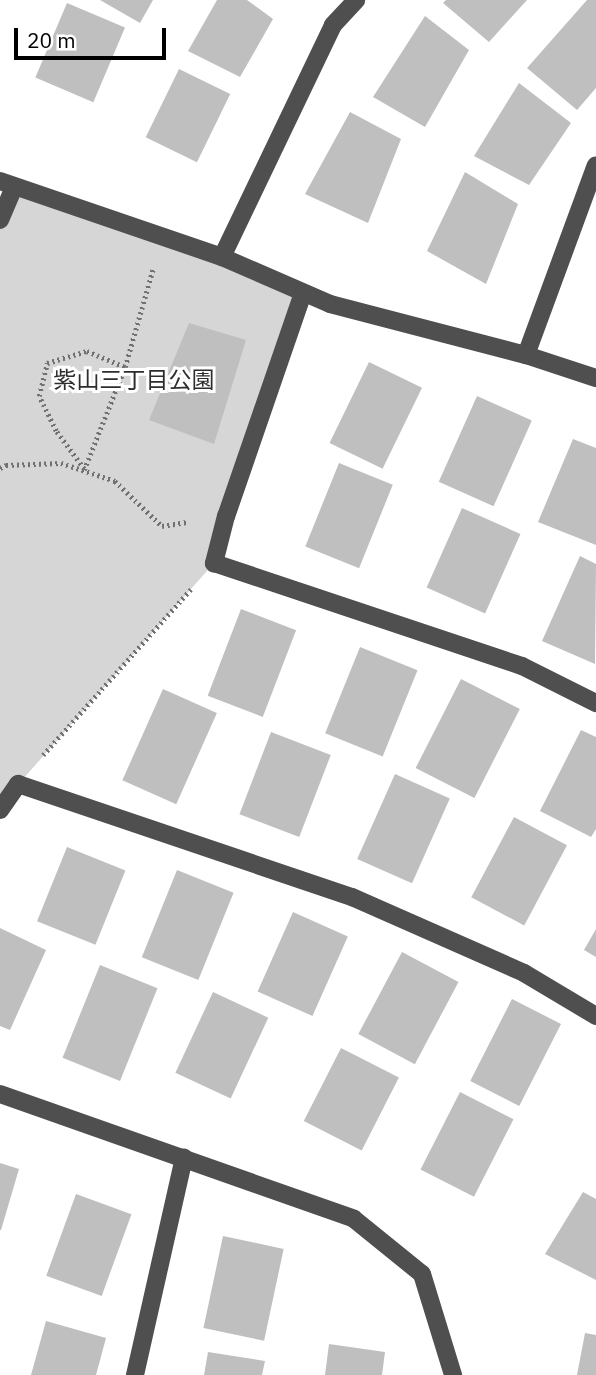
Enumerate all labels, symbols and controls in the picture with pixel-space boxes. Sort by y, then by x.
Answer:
scale bar [18,14,170,58]
text: 20 m [27,26,76,54]
park label: 紫山三丁目公園 [54,365,214,393]

